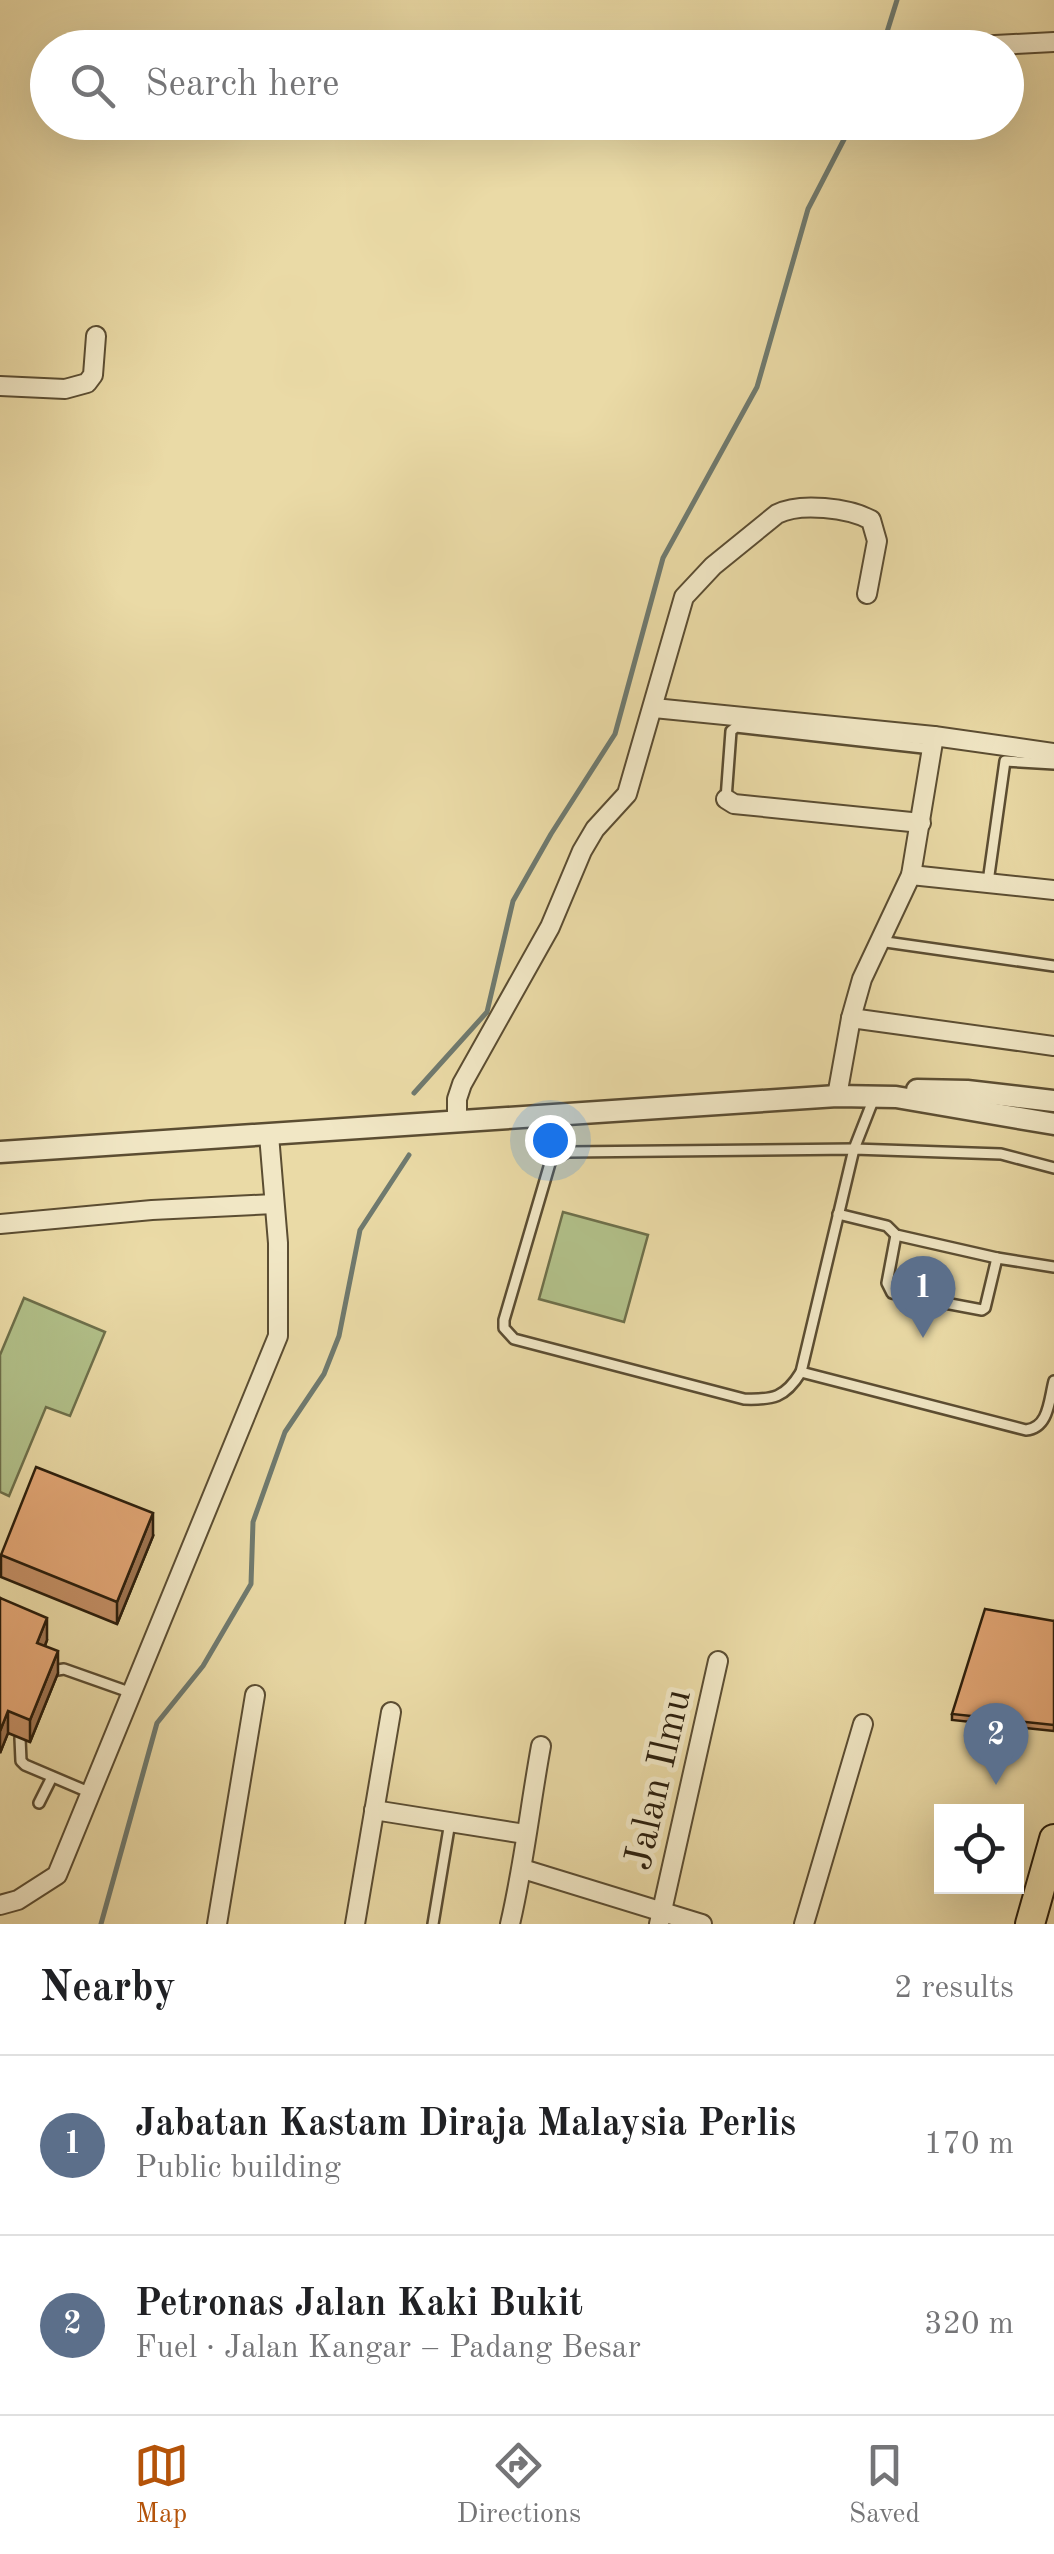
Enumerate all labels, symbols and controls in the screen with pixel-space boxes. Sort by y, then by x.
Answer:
search box [30,30,1024,140]
icon: search [65,58,120,113]
text: Search here [145,66,340,104]
your location [525,1115,576,1166]
pin: 1 [890,1256,956,1338]
street label: Jalan Ilmu [620,1686,700,1874]
pin: 2 [964,1702,1028,1785]
map controls [934,1804,1024,1894]
button: locate [934,1804,1024,1894]
text: Nearby [40,1968,176,2010]
text: 2 results [894,1973,1014,2005]
text: Jabatan Kastam Diraja Malaysia Perlis [135,2106,796,2144]
text: 1 [63,2129,82,2161]
text: 170 m [924,2129,1014,2161]
text: Public building [135,2153,341,2185]
text: Petronas Jalan Kaki Bukit [135,2286,583,2324]
text: 2 [63,2309,82,2341]
text: 320 m [924,2309,1014,2341]
text: Fuel · Jalan Kangar – Padang Besar [135,2333,641,2365]
tab: Map [134,2438,189,2533]
tab: Directions [457,2438,581,2533]
tab: Saved [849,2438,920,2533]

